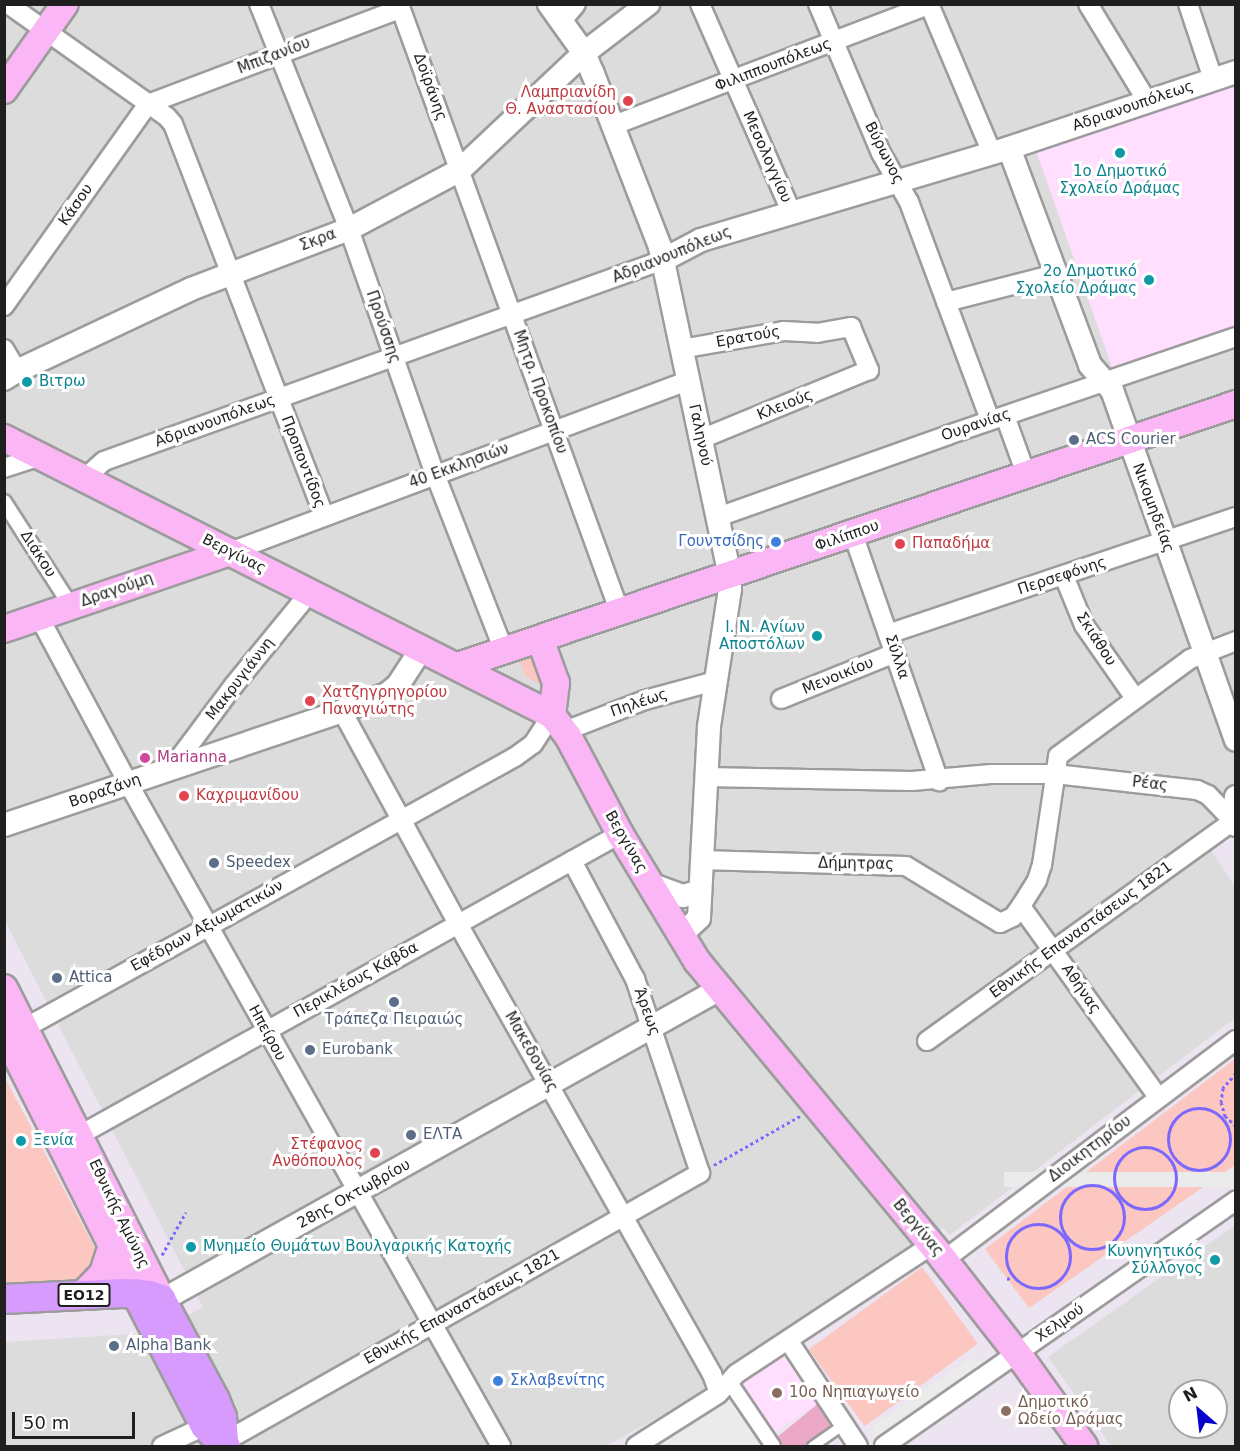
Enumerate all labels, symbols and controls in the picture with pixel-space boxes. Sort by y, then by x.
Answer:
street label: Μπιζανίου [235,34,313,78]
street label: Φιλιππουπόλεως [712,35,834,95]
street label: Δοϊράνης [409,51,451,123]
street label: Αδριανουπόλεως [1070,77,1196,135]
place label: Λαμπριανίδη Θ. Αναστασίου [505,83,616,118]
marker: Λαμπριανίδη Θ. Αναστασίου [621,94,635,108]
street label: Μεσολογγίου [739,108,795,206]
street label: Βύρωνος [861,119,907,187]
marker: 1ο Δημοτικό Σχολείο Δράμας [1113,146,1127,160]
place label: 1ο Δημοτικό Σχολείο Δράμας [1059,162,1181,197]
street label: Κάσου [55,181,97,229]
street label: Αδριανουπόλεως [610,223,734,287]
street label: Σκρα [297,225,339,255]
place label: 2ο Δημοτικό Σχολείο Δράμας [1016,262,1137,297]
marker: 2ο Δημοτικό Σχολείο Δράμας [1142,273,1156,287]
street label: Προύσσης [362,288,404,366]
street label: Ερατούς [715,323,781,351]
street label: Μητρ. Προκοπίου [509,328,571,456]
place label: Βιτρω [39,373,85,391]
marker: Βιτρω [20,375,34,389]
street label: Κλειούς [754,386,816,424]
street label: Αδριανουπόλεως [152,391,278,451]
street label: Γαληνού [685,402,715,468]
street label: Ουρανίας [939,405,1013,445]
street label: Προποντίδος [277,413,329,511]
place label: ACS Courier [1086,431,1176,449]
marker: ACS Courier [1067,433,1081,447]
street label: 40 Εκκλησιών [407,440,511,492]
street label: Νικομηδείας [1128,461,1178,555]
street label: Φιλίππου [813,517,881,555]
street label: Διάκου [16,527,60,581]
street label: Βεργίνας [199,530,269,578]
place label: Γουντσίδης [678,533,764,551]
marker: Γουντσίδης [769,535,783,549]
place label: Παπαδήμα [912,535,990,553]
marker: Παπαδήμα [893,537,907,551]
street label: Περσεφόνης [1015,553,1109,599]
street label: Δραγούμη [78,569,156,611]
street label: Σκιάθου [1072,609,1120,669]
place label: Ι. Ν. Αγίων Αποστόλων [719,618,805,653]
marker: Ι. Ν. Αγίων Αποστόλων [810,629,824,643]
street label: Σύλλα [881,632,913,682]
street label: Μακρυγιάννη [202,634,278,724]
street label: Μενοικίου [800,654,876,698]
place label: Χατζηγρηγορίου Παναγιώτης [322,683,447,718]
street label: Πηλέως [608,685,670,721]
marker: Χατζηγρηγορίου Παναγιώτης [303,694,317,708]
place label: Marianna [157,749,227,767]
marker: Marianna [138,751,152,765]
street label: Βοραζάνη [67,770,143,812]
street label: Ρέας [1131,773,1169,795]
place label: Καχριμανίδου [196,787,299,805]
marker: Καχριμανίδου [177,789,191,803]
street label: Βεργίνας [601,808,651,876]
place label: Speedex [226,854,291,872]
street label: Δήμητρας [818,854,894,874]
marker: Speedex [207,856,221,870]
street label: Εθνικής Επαναστάσεως 1821 [986,858,1176,1002]
street label: Εφέδρων Αξιωματικών [128,877,286,975]
street label: Περικλέους Κάβδα [291,938,421,1022]
street label: Αθήνας [1058,961,1104,1017]
place label: Attica [69,969,112,987]
marker: Attica [50,971,64,985]
street label: Άρεως [630,986,664,1038]
marker: Τράπεζα Πειραιώς [387,995,401,1009]
street label: Ηπείρου [244,1002,290,1064]
street label: Μακεδονίας [501,1008,561,1096]
place label: Τράπεζα Πειραιώς [325,1011,463,1029]
place label: Eurobank [322,1041,393,1059]
marker: Eurobank [303,1043,317,1057]
street label: Διοικητηρίου [1045,1112,1135,1186]
place label: ΕΛΤΑ [423,1126,462,1144]
marker: ΕΛΤΑ [404,1128,418,1142]
place label: Ξενία [33,1132,74,1150]
marker: Ξενία [14,1134,28,1148]
place label: Στέφανος Ανθόπουλος [272,1135,363,1170]
marker: Στέφανος Ανθόπουλος [368,1146,382,1160]
street label: 28ης Οκτωβρίου [294,1155,414,1233]
street label: Εθνικής Αμύνης [85,1156,153,1272]
street label: Βεργίνας [889,1196,947,1260]
place label: Μνημείο Θυμάτων Βουλγαρικής Κατοχής [203,1238,512,1256]
marker: Μνημείο Θυμάτων Βουλγαρικής Κατοχής [184,1240,198,1254]
place label: Κυνηγητικός Σύλλογος [1107,1242,1203,1277]
street label: Εθνικής Επαναστάσεως 1821 [361,1246,563,1368]
marker: Κυνηγητικός Σύλλογος [1208,1253,1222,1267]
road number: ΕΟ12 [57,1284,111,1306]
street label: Χελμού [1032,1300,1088,1346]
place label: Alpha Bank [126,1337,211,1355]
marker: Alpha Bank [107,1339,121,1353]
place label: Σκλαβενίτης [510,1372,606,1390]
marker: Σκλαβενίτης [491,1374,505,1388]
north arrow [1168,1379,1228,1439]
text: N [1180,1383,1201,1406]
place label: 10ο Νηπιαγωγείο [789,1384,919,1402]
marker: 10ο Νηπιαγωγείο [770,1386,784,1400]
place label: Δημοτικό Ωδείο Δράμας [1018,1393,1124,1428]
scale bar [15,1400,138,1438]
marker: Δημοτικό Ωδείο Δράμας [999,1404,1013,1418]
text: 50 m [23,1412,69,1433]

